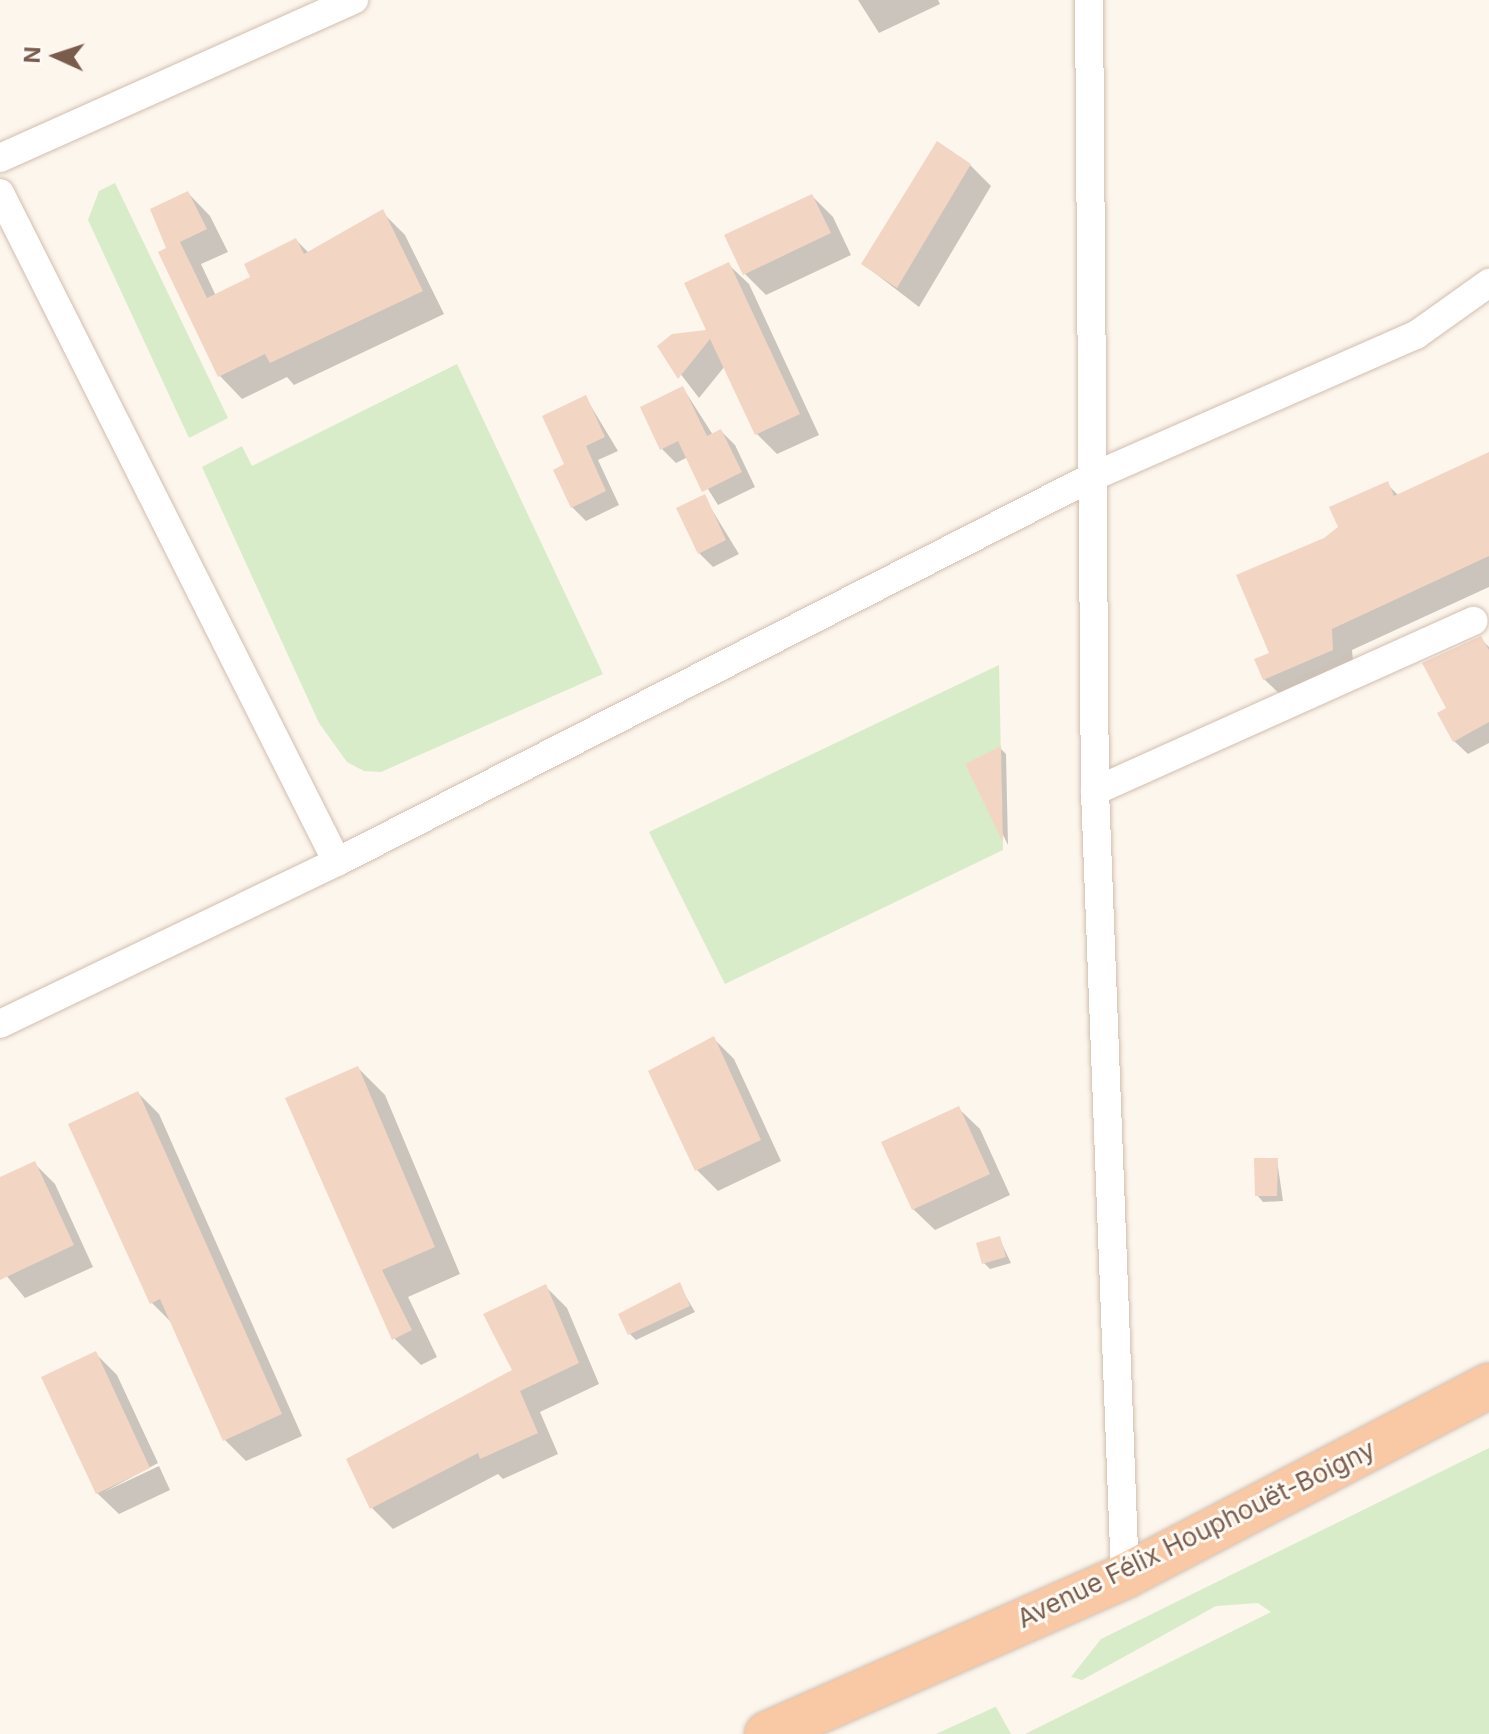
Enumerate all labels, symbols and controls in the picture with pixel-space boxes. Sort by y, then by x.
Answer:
north arrow [16,16,96,96]
text: N [19,46,45,64]
street label: Avenue Félix Houphouët-Boigny [1012,1434,1380,1634]

